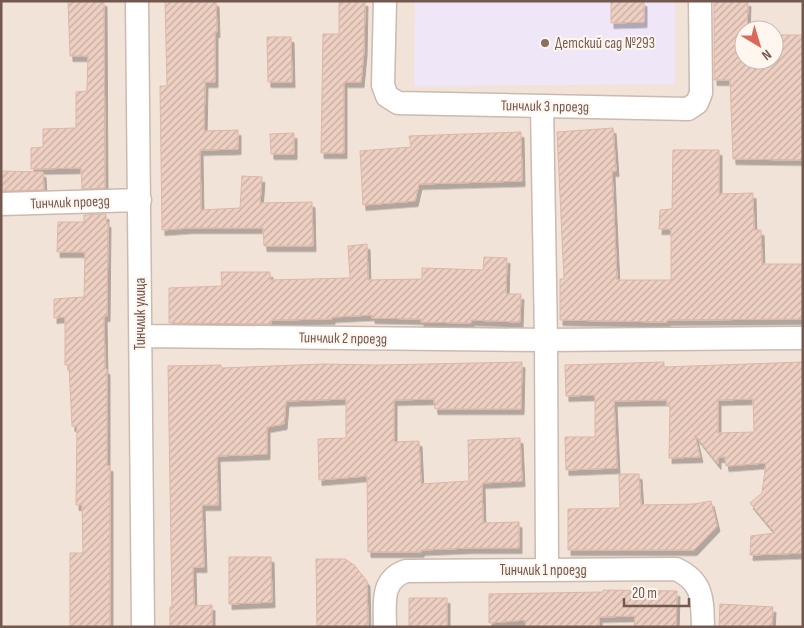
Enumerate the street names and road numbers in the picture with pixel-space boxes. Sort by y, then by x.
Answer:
street label: Тинчлик 3 проезд [501,96,589,117]
street label: Тинчлик проезд [30,192,110,213]
street label: Тинчлик улица [131,278,150,350]
street label: Тинчлик 2 проезд [299,328,387,349]
street label: Тинчлик 1 проезд [499,561,587,580]

